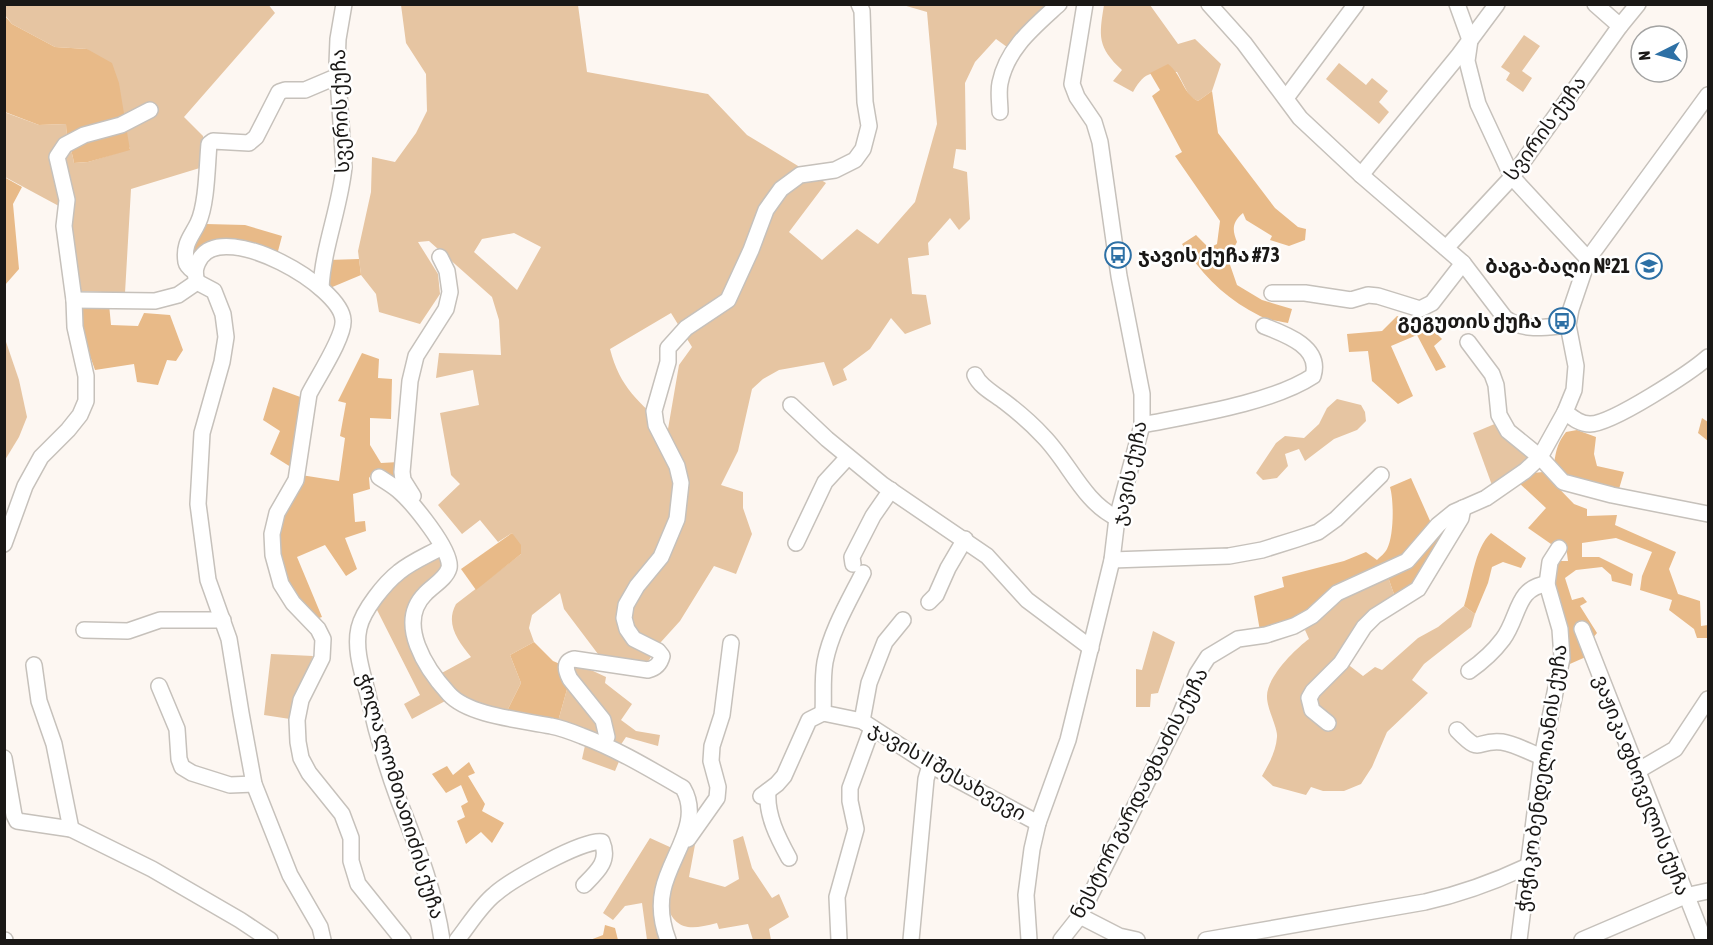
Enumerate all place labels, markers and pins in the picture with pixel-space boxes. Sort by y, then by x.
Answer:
bus stop icon: ჯავის ქუჩა #73 [1103,240,1133,270]
place label: ჯავის ქუჩა #73 [1138,243,1280,267]
school or university icon: ბაგა-ბაღი №21 [1634,251,1664,281]
place label: ბაგა-ბაღი №21 [1485,254,1630,279]
bus stop icon: გეგუთის ქუჩა [1547,306,1577,336]
place label: გეგუთის ქუჩა [1397,309,1542,333]

